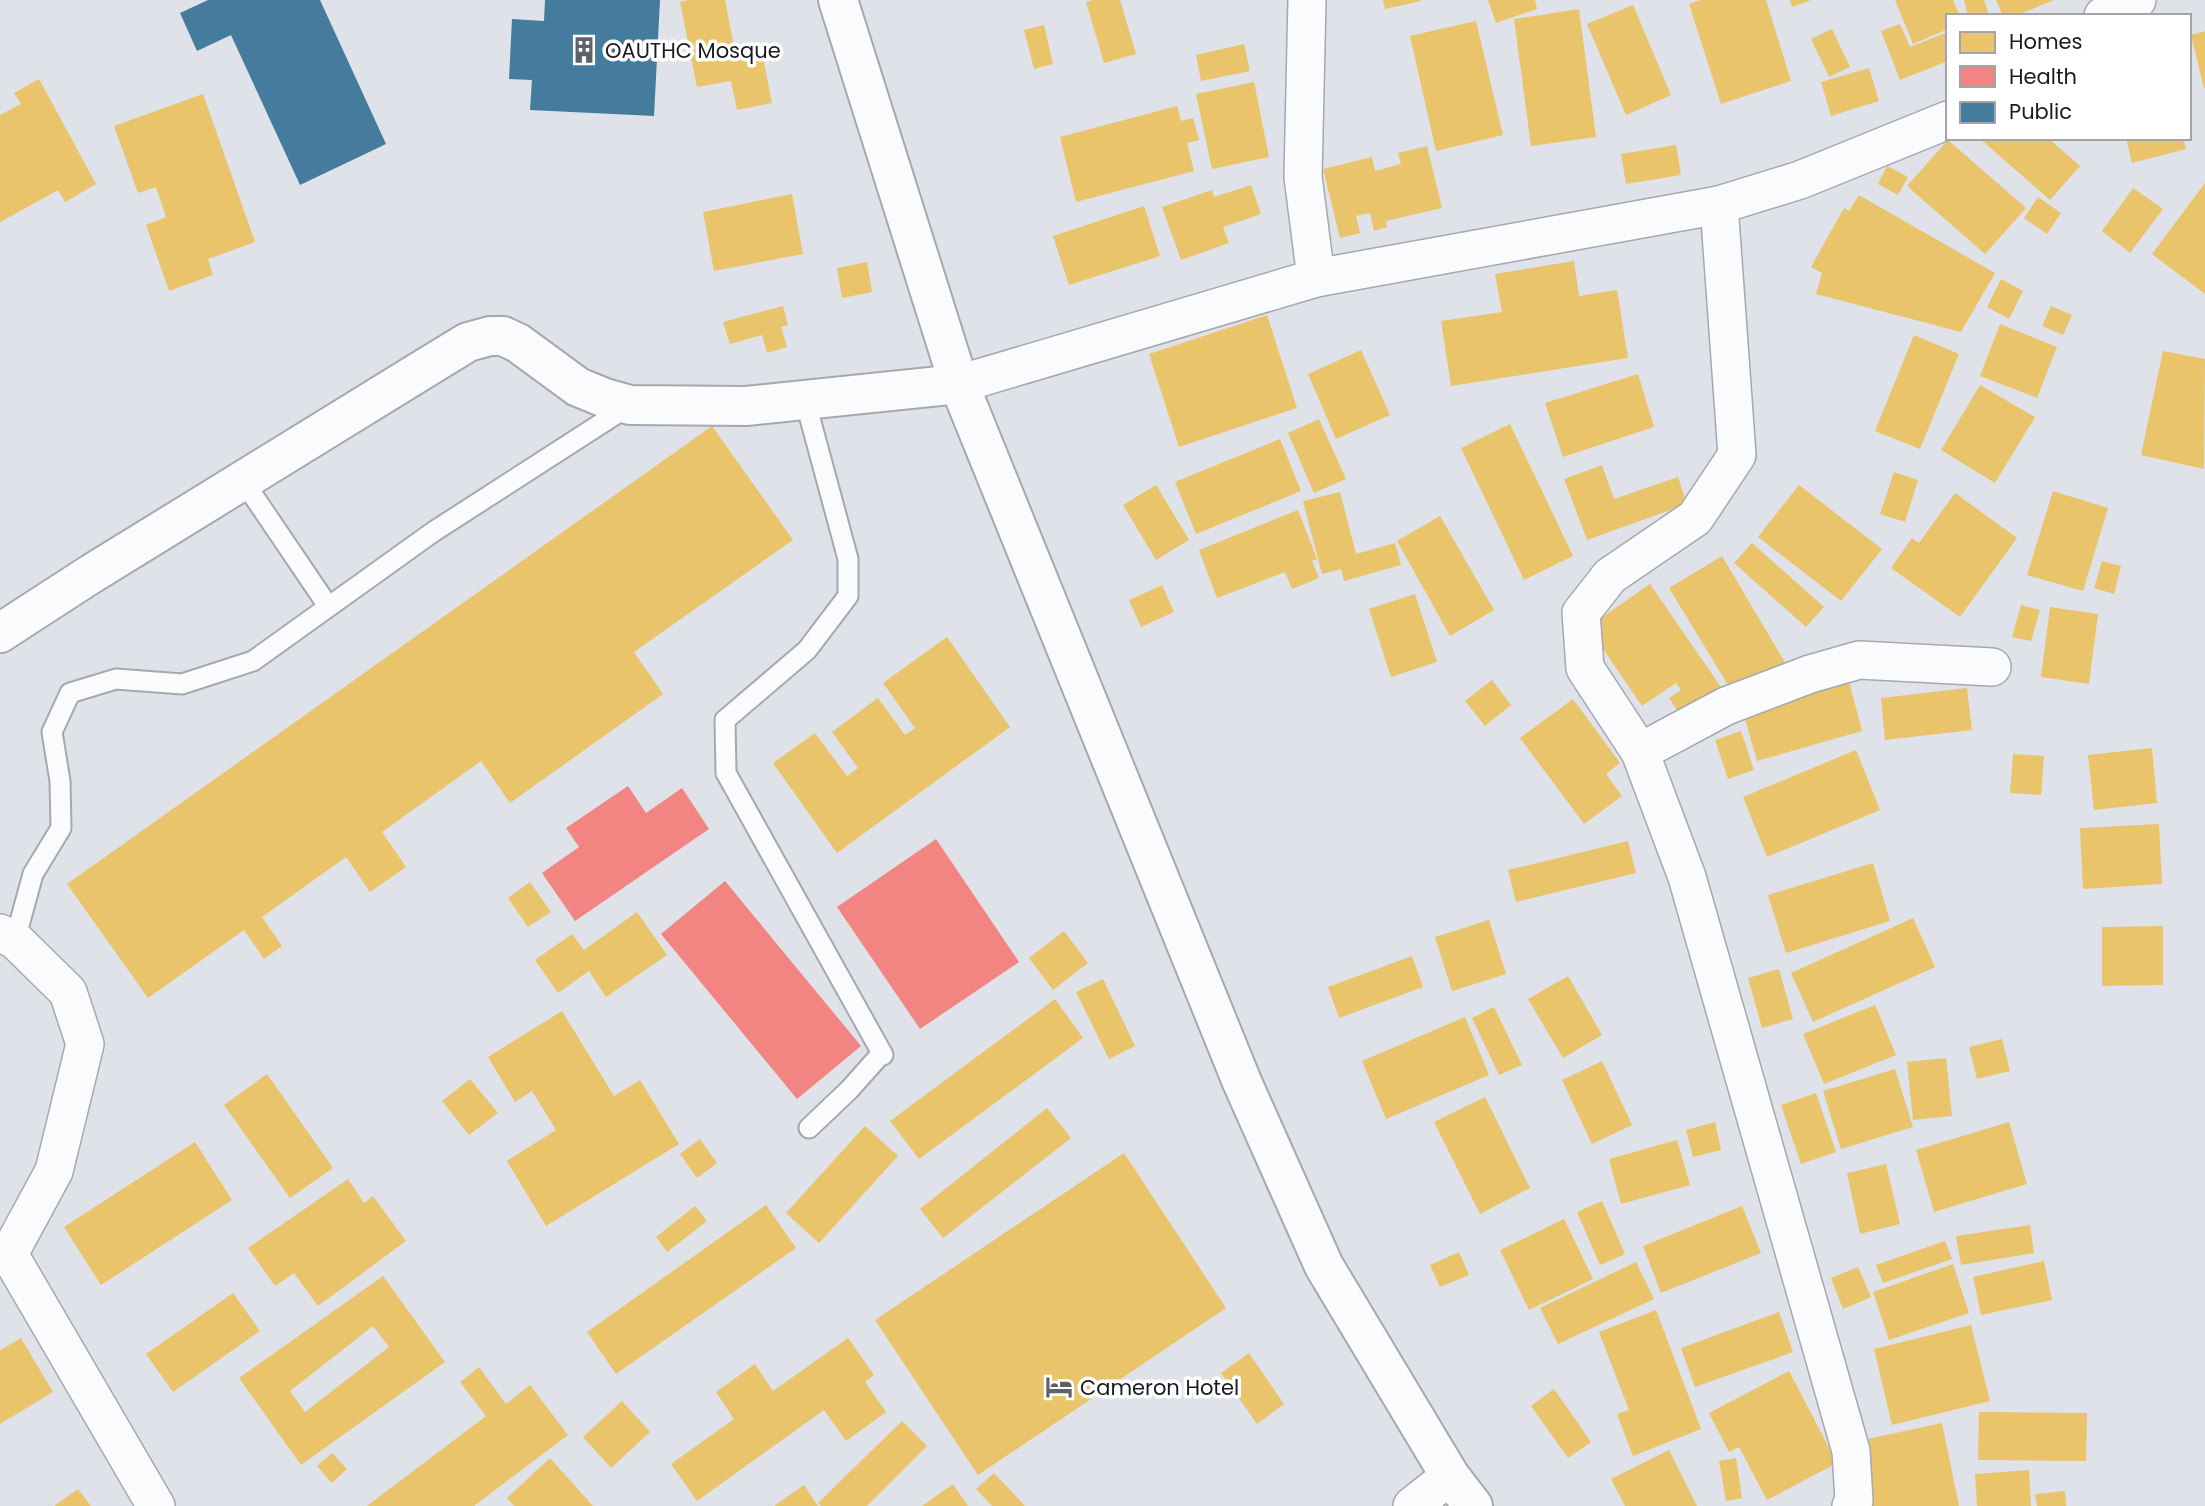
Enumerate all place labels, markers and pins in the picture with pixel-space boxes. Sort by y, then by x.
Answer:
building icon: OAUTHC Mosque [569,35,599,65]
place label: OAUTHC Mosque [605,36,781,65]
hotel icon: Cameron Hotel [1044,1372,1074,1402]
place label: Cameron Hotel [1080,1373,1239,1402]

